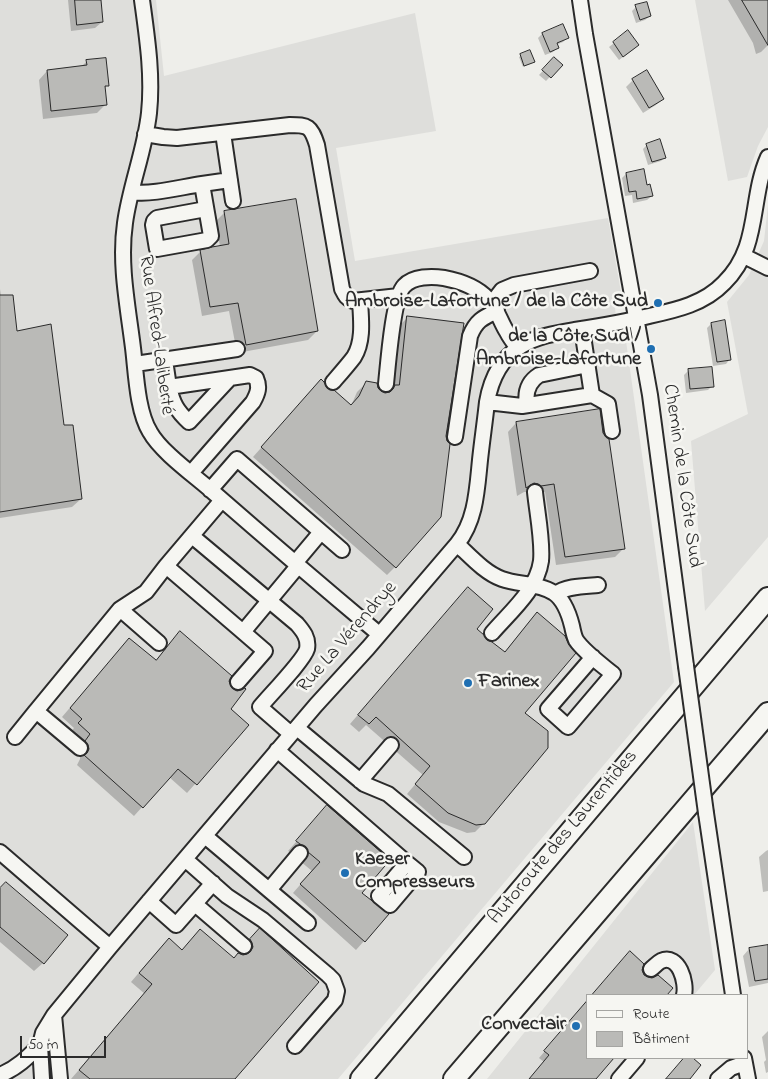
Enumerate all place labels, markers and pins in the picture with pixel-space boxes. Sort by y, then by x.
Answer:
place label: Ambroise-Lafortune / de la Côte Sud [345,291,648,315]
marker: Ambroise-Lafortune / de la Côte Sud [652,297,664,309]
place label: de la Côte Sud / Ambroise-Lafortune [476,326,641,373]
marker: de la Côte Sud / Ambroise-Lafortune [645,343,657,355]
place label: Farinex [478,671,539,695]
marker: Farinex [462,677,474,689]
place label: Kaeser Compresseurs [355,849,475,896]
marker: Kaeser Compresseurs [339,867,351,879]
place label: Convectair [481,1014,566,1038]
marker: Convectair [570,1020,582,1032]

